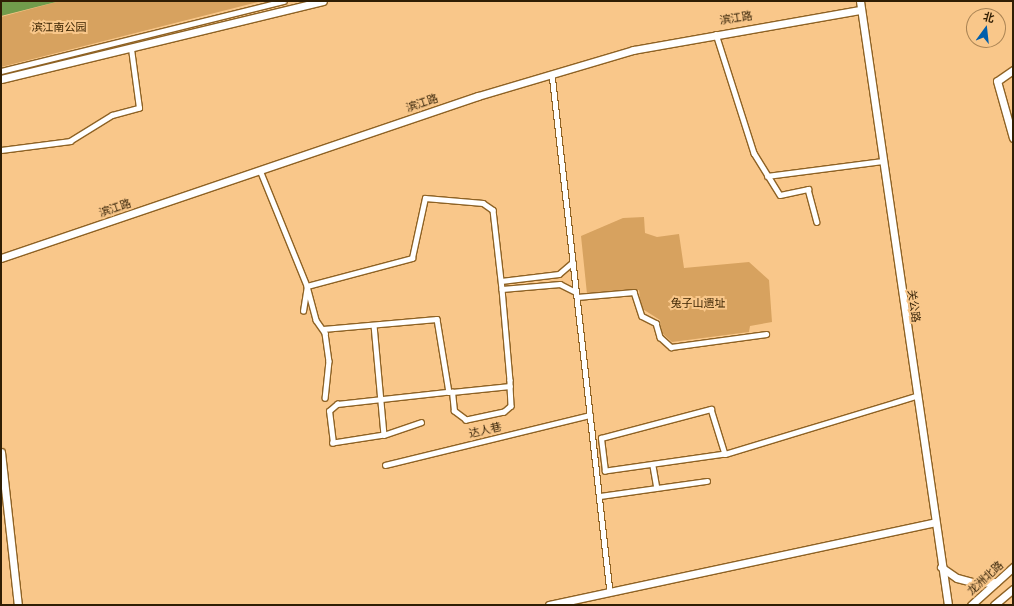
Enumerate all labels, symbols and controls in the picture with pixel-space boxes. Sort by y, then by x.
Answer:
north arrow [966,8,1006,48]
street label: 滨江路 [719,9,753,27]
text: 北 [982,9,996,26]
park label: 滨江南公园 [32,20,86,34]
street label: 滨江路 [404,91,440,115]
street label: 滨江路 [97,196,133,220]
street label: 关公路 [905,289,923,323]
park label: 兔子山遗址 [671,296,725,310]
street label: 达人巷 [467,420,503,440]
street label: 龙洲北路 [964,558,1006,598]

